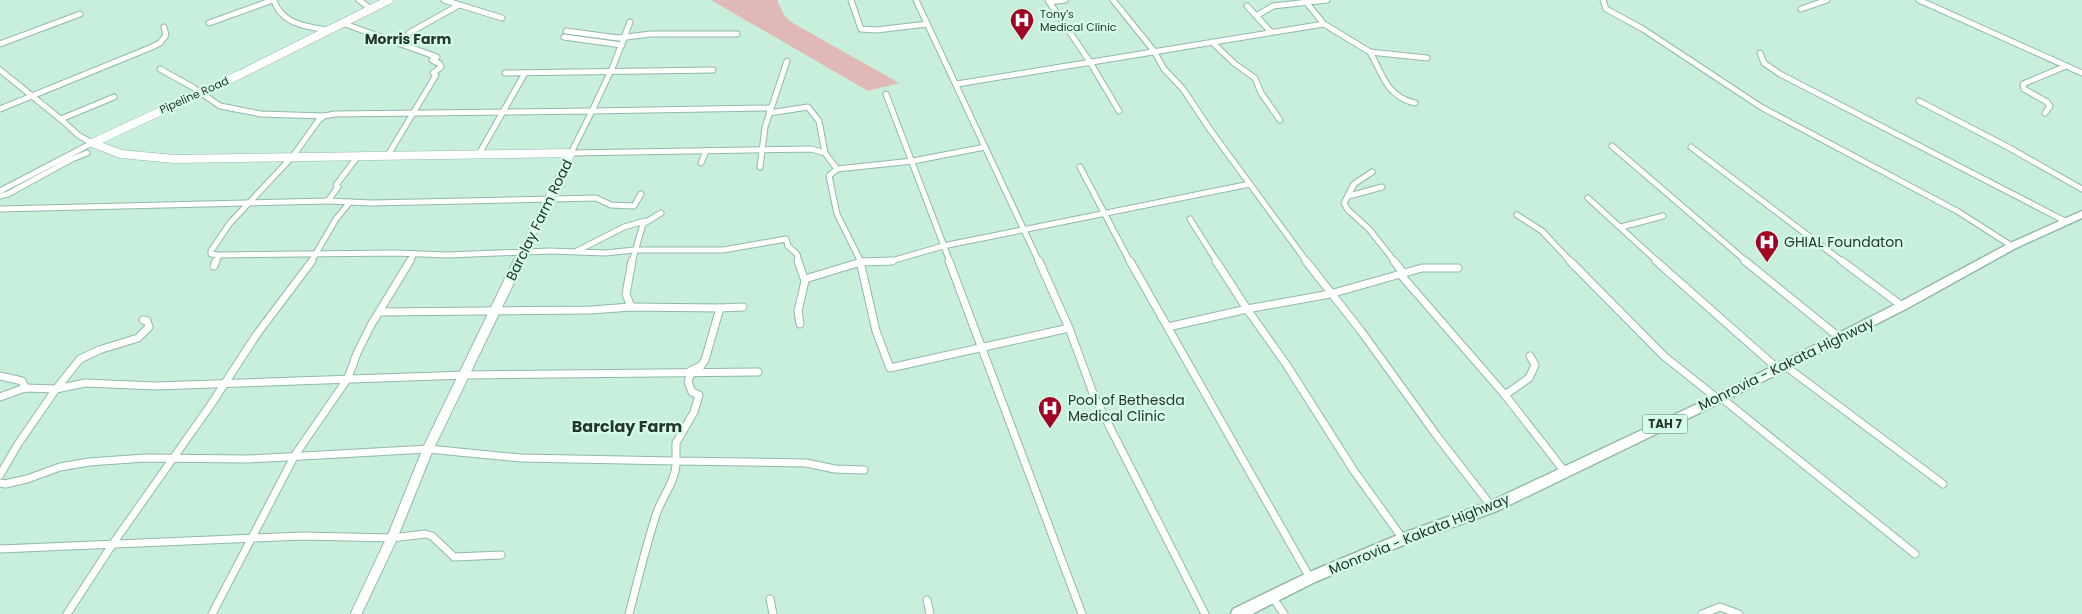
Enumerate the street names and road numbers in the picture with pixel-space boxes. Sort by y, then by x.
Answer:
street label: Pipeline Road [157,73,231,117]
street label: Barclay Farm Road [501,156,577,284]
street label: Monrovia - Kakata Highway [1695,313,1877,415]
road number: TAH 7 [1642,414,1688,434]
street label: Monrovia - Kakata Highway [1326,488,1512,579]

